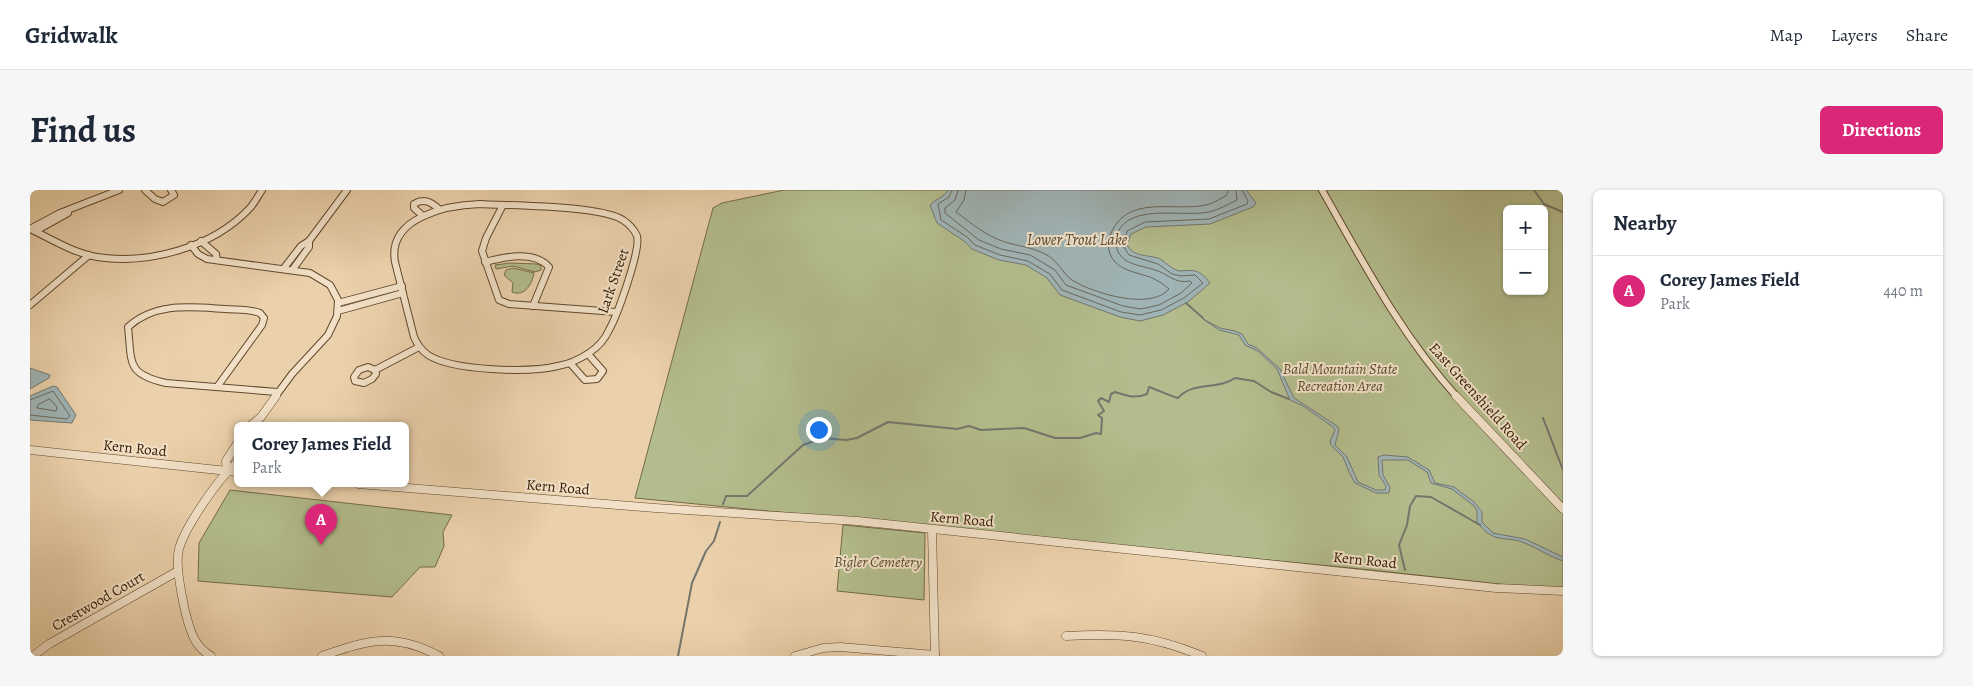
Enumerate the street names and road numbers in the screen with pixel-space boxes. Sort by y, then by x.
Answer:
street label: Lark Street [593,246,633,316]
street label: East Greenshield Road [1425,338,1532,454]
street label: Kern Road [102,435,169,461]
street label: Kern Road [525,474,592,500]
street label: Kern Road [929,506,996,532]
street label: Kern Road [1332,547,1399,573]
street label: Crestwood Court [48,566,148,636]

